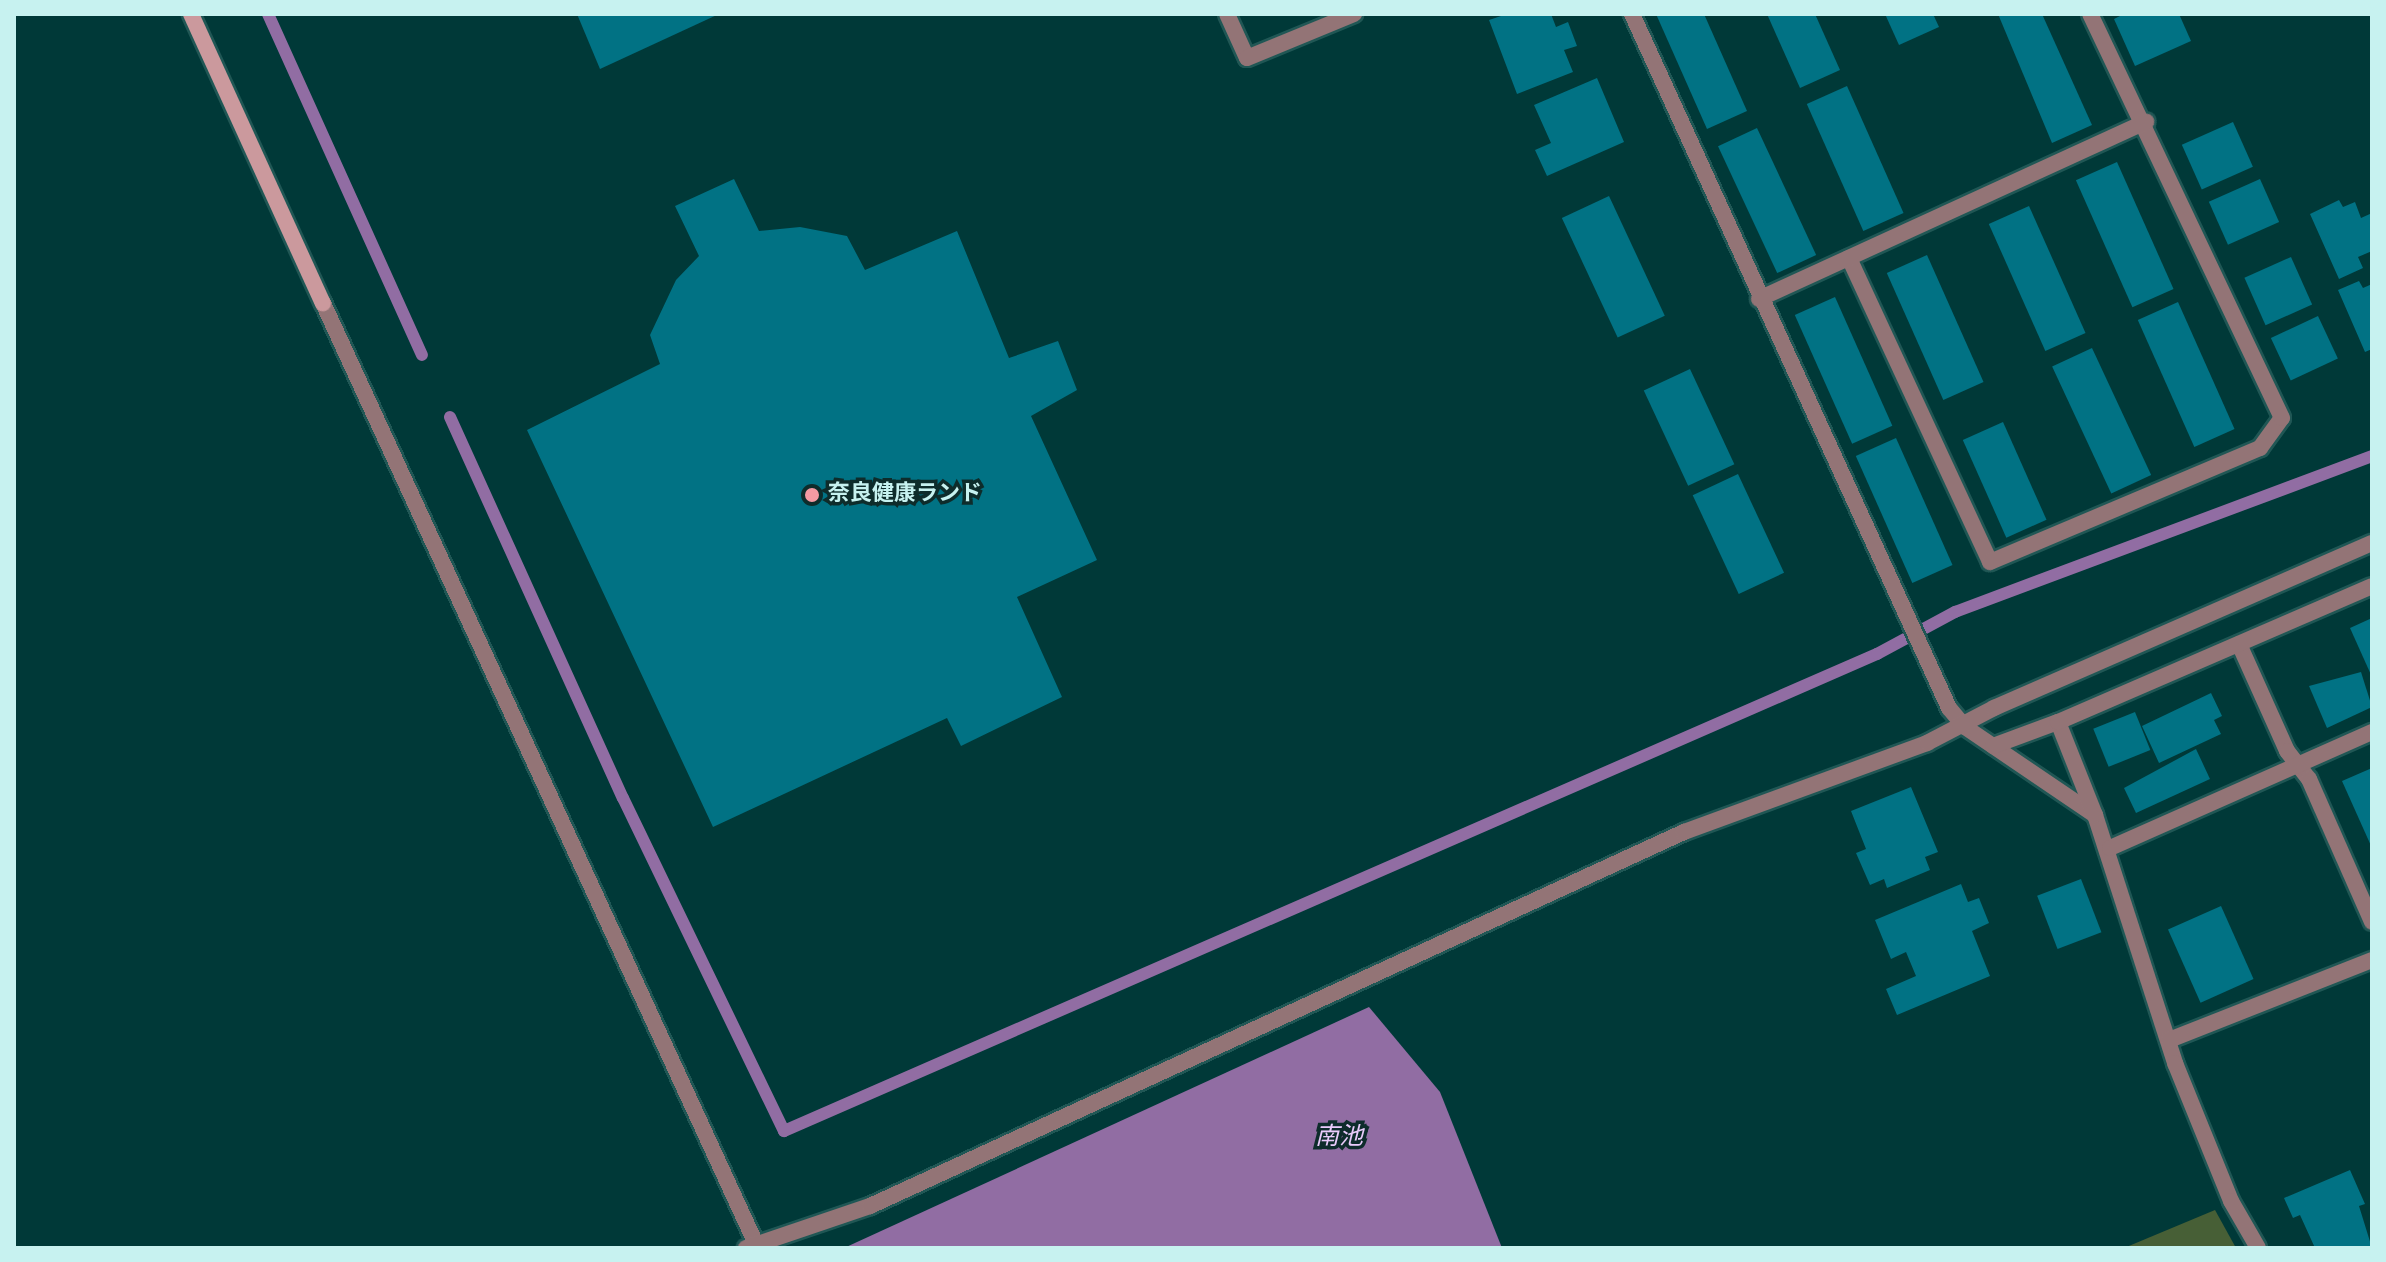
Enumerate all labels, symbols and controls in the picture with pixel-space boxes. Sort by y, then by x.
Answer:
place label: 奈良健康ランド [828,482,982,508]
marker: 奈良健康ランド [803,486,821,504]
water label: 南池 [1315,1125,1363,1153]

